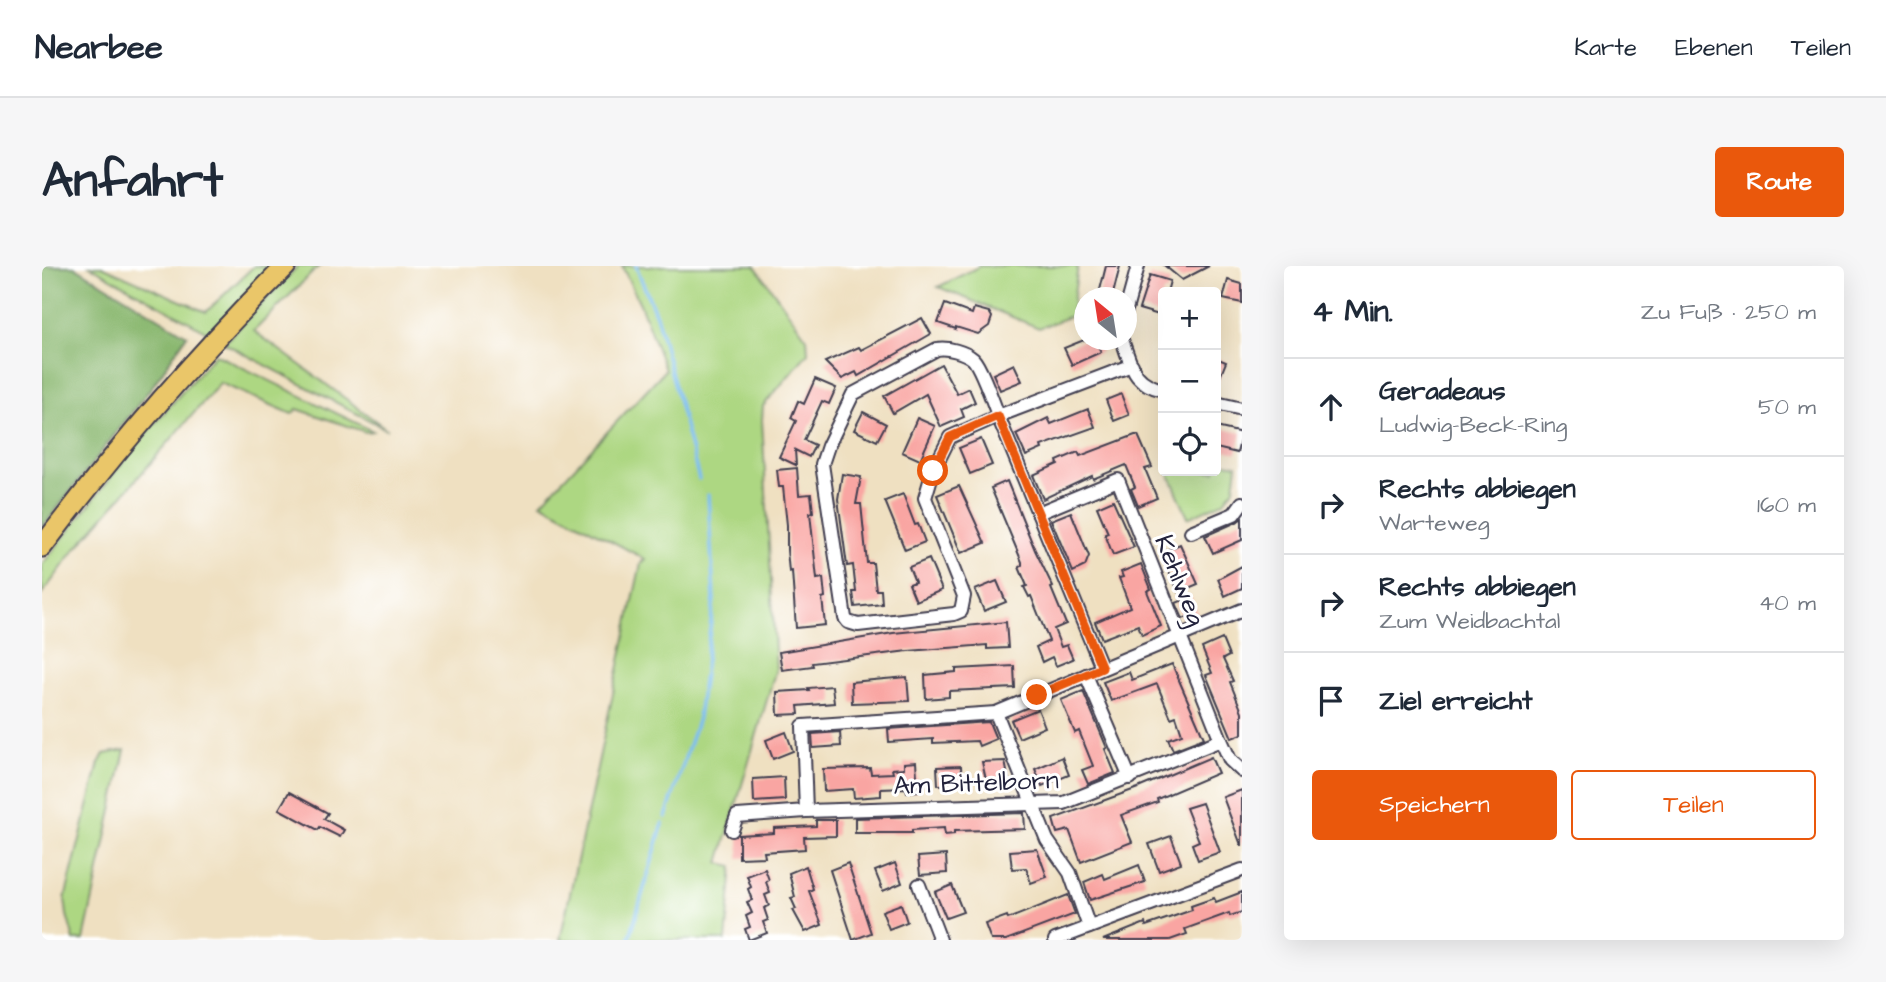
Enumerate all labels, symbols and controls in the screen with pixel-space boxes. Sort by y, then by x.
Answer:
text: Nearbee [35,25,163,71]
text: Karte [1574,31,1637,65]
text: Ebenen [1675,31,1753,65]
text: Teilen [1791,31,1851,65]
button: Route [1715,147,1844,217]
text: Anfahrt [42,148,223,216]
north arrow [1074,287,1137,350]
map controls [1158,287,1221,476]
button: + [1158,287,1221,350]
text: 4 Min. [1312,291,1393,333]
text: Zu Fuß · 250 m [1640,296,1816,328]
button: − [1158,350,1221,413]
text: Geradeaus [1379,373,1506,409]
icon: ahead [1312,388,1350,426]
text: 50 m [1758,391,1816,423]
text: Ludwig-Beck-Ring [1379,409,1567,441]
button: locate [1158,413,1221,476]
route start [917,455,948,486]
text: Rechts abbiegen [1379,471,1576,507]
icon: right [1312,486,1350,524]
text: 160 m [1757,489,1816,521]
text: Warteweg [1379,507,1490,539]
street label: Kehlweg [1144,529,1215,632]
text: Rechts abbiegen [1379,569,1576,605]
icon: right [1312,584,1350,622]
text: 40 m [1759,587,1816,619]
text: Zum Weidbachtal [1379,605,1560,637]
route end [1021,679,1052,710]
icon: arrive [1312,682,1350,720]
text: Ziel erreicht [1379,683,1533,719]
street label: Am Bittelborn [893,762,1059,804]
button: Speichern [1312,770,1557,840]
button: Teilen [1571,770,1816,840]

